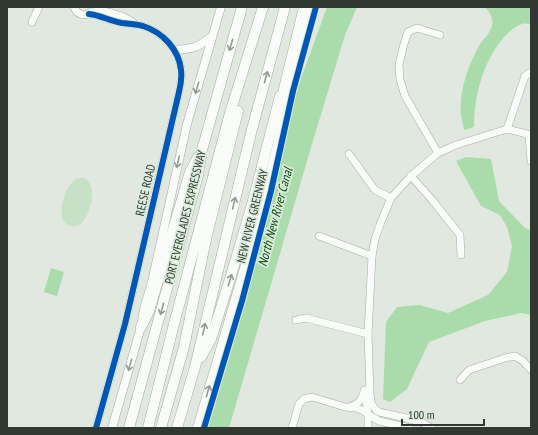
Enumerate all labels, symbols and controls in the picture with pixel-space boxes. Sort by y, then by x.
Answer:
one-way arrow [227,38,234,51]
one-way arrow [263,71,270,84]
one-way arrow [193,82,200,95]
street label: PORT EVERGLADES EXPRESSWAY [161,148,209,286]
one-way arrow [174,155,182,168]
street label: REESE ROAD [132,163,158,217]
water label: North New River Canal [254,164,297,268]
street label: NEW RIVER GREENWAY [233,167,271,264]
one-way arrow [231,197,238,210]
one-way arrow [227,273,234,286]
one-way arrow [157,303,165,316]
one-way arrow [201,323,208,336]
one-way arrow [126,358,133,371]
one-way arrow [205,384,212,397]
scale bar [402,401,484,427]
text: 100 m [408,407,435,422]

